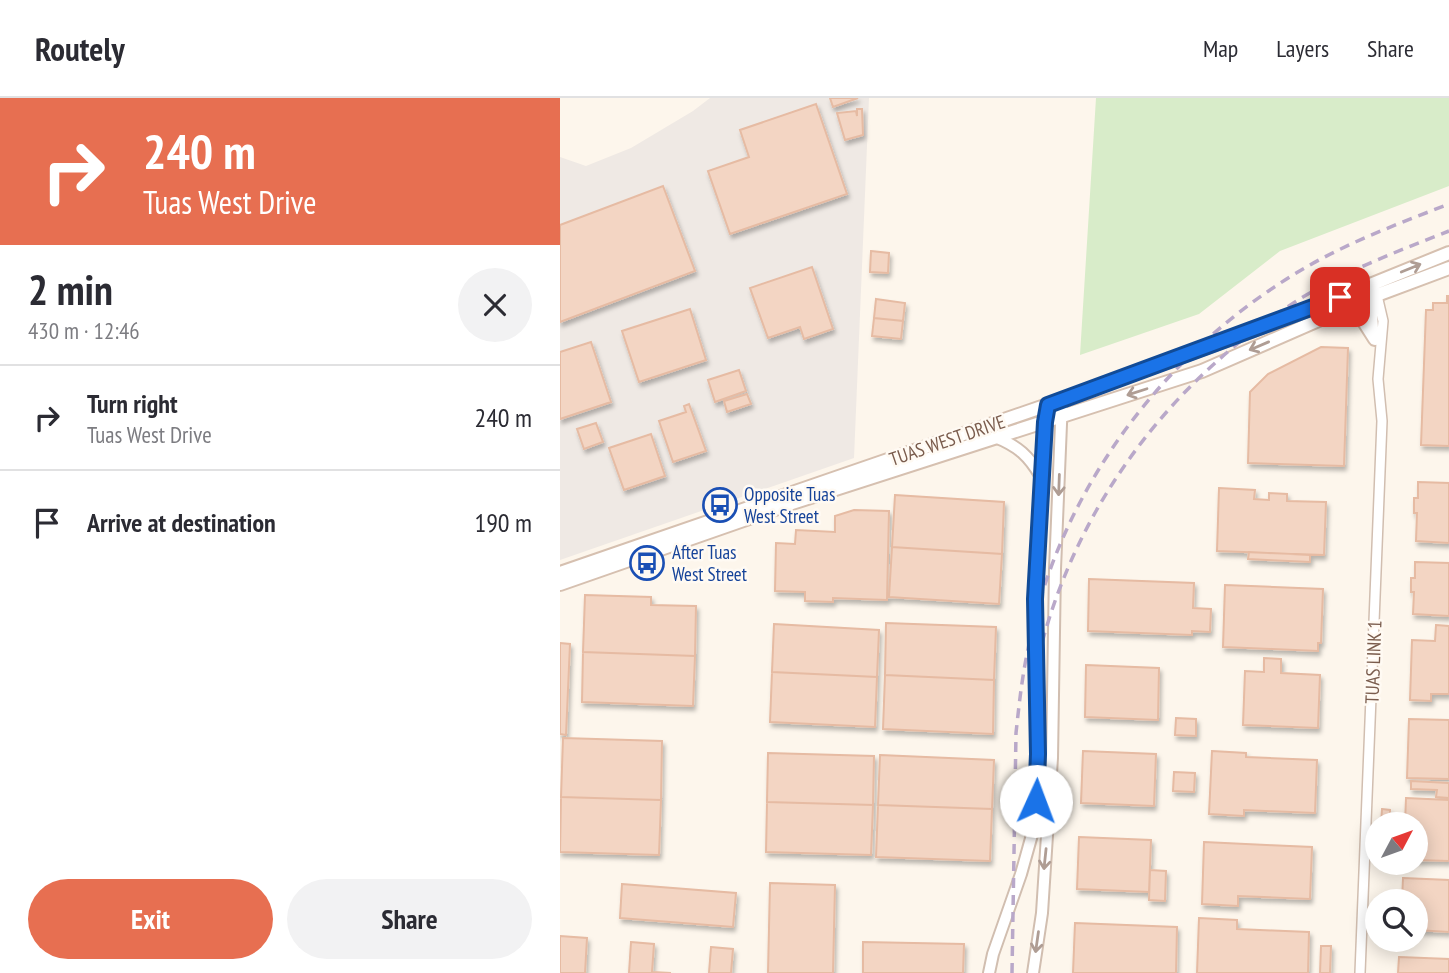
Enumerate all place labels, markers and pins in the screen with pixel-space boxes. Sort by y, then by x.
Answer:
pin [1310,267,1370,327]
place label: Opposite Tuas West Street [744,482,835,528]
bus stop icon: Opposite Tuas West Street [701,486,739,524]
place label: After Tuas West Street [672,540,748,586]
bus stop icon: After Tuas West Street [628,544,666,582]

